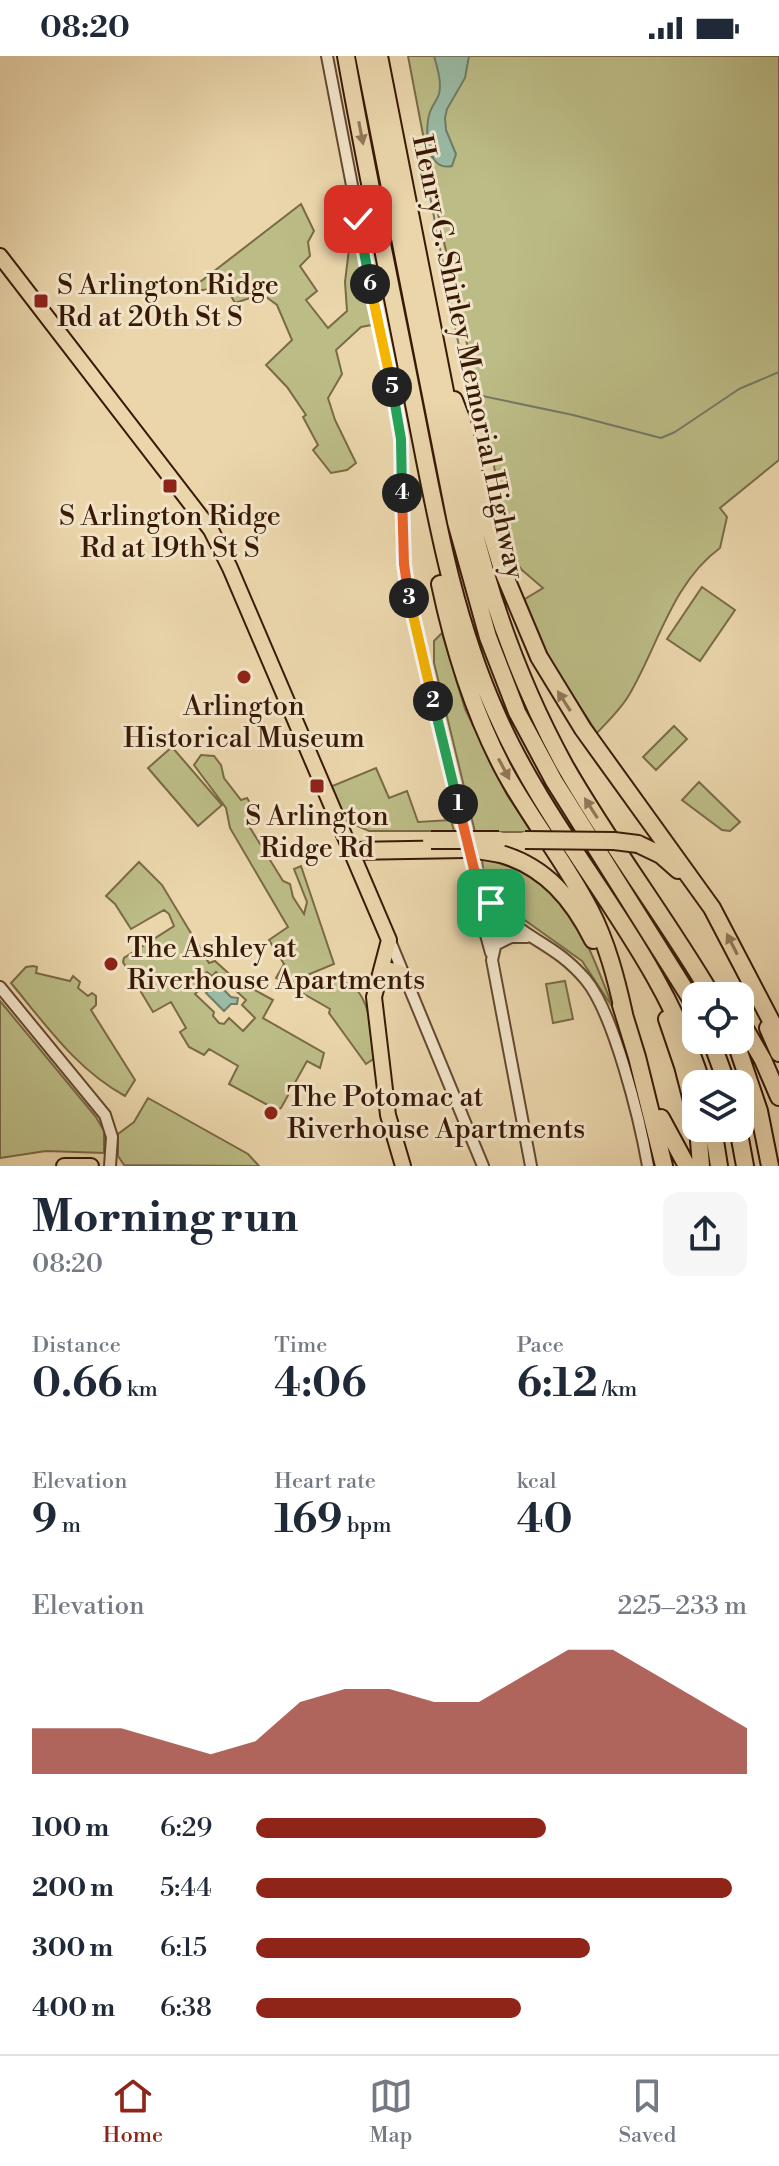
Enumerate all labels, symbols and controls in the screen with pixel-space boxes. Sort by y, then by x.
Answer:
text: 08:20 [40,9,130,47]
one-way arrow [355,120,367,145]
street label: Henry G. Shirley Memorial Highway [404,132,532,582]
pin [324,185,392,253]
icon: check [336,197,380,241]
pin: 6 [350,264,390,304]
place label: S Arlington Ridge Rd at 20th St S [57,268,279,335]
text: 6 [363,270,377,297]
marker: S Arlington Ridge Rd at 20th St S [32,292,50,310]
pin: 5 [372,367,412,407]
text: 5 [385,373,399,400]
pin: 4 [382,473,422,513]
marker: S Arlington Ridge Rd at 19th St S [161,477,179,495]
text: 4 [395,479,409,506]
place label: S Arlington Ridge Rd at 19th St S [59,499,281,566]
pin: 3 [389,578,429,618]
text: 3 [402,584,416,611]
marker: Arlington Historical Museum [235,668,253,686]
pin: 2 [413,681,453,721]
text: 2 [426,687,440,714]
place label: Arlington Historical Museum [123,689,365,756]
one-way arrow [558,690,572,712]
one-way arrow [498,758,511,781]
marker: S Arlington Ridge Rd [308,777,326,795]
pin: 1 [438,784,478,824]
text: 1 [453,790,463,817]
one-way arrow [584,798,599,819]
place label: S Arlington Ridge Rd [245,799,389,866]
pin [457,869,525,937]
icon: arrive [469,881,513,925]
place label: The Ashley at Riverhouse Apartments [127,931,425,998]
one-way arrow [725,933,739,956]
marker: The Ashley at Riverhouse Apartments [102,955,120,973]
map controls [682,982,754,1142]
button: locate [682,982,754,1054]
button: layers [682,1070,754,1142]
place label: The Potomac at Riverhouse Apartments [287,1080,585,1147]
marker: The Potomac at Riverhouse Apartments [262,1104,280,1122]
text: Morning run [32,1190,298,1245]
button: share [663,1192,747,1276]
text: 08:20 [32,1248,103,1280]
text: Distance [32,1332,121,1359]
text: Time [274,1332,327,1359]
text: Pace [517,1332,564,1359]
text: 0.66 [32,1359,122,1409]
text: 4:06 [274,1359,366,1409]
text: 6:12 [517,1359,598,1409]
text: km [122,1376,158,1403]
text: /km [598,1376,637,1403]
text: Elevation [32,1468,127,1495]
text: Heart rate [274,1468,376,1495]
text: kcal [517,1468,557,1495]
text: 9 [32,1495,57,1545]
text: 169 [274,1495,343,1545]
text: 40 [517,1495,573,1545]
text: m [57,1512,81,1539]
text: bpm [343,1512,392,1539]
text: Elevation [32,1590,145,1622]
text: 225–233 m [617,1590,747,1622]
text: 100 m [32,1812,109,1844]
text: 6:29 [160,1812,212,1844]
text: 200 m [32,1872,114,1904]
text: 5:44 [160,1872,212,1904]
text: 300 m [32,1932,113,1964]
text: 6:15 [160,1932,207,1964]
text: 400 m [32,1992,115,2024]
text: 6:38 [160,1992,212,2024]
tab: Home [103,2074,163,2149]
tab: Map [369,2074,413,2149]
tab: Saved [618,2074,676,2149]

